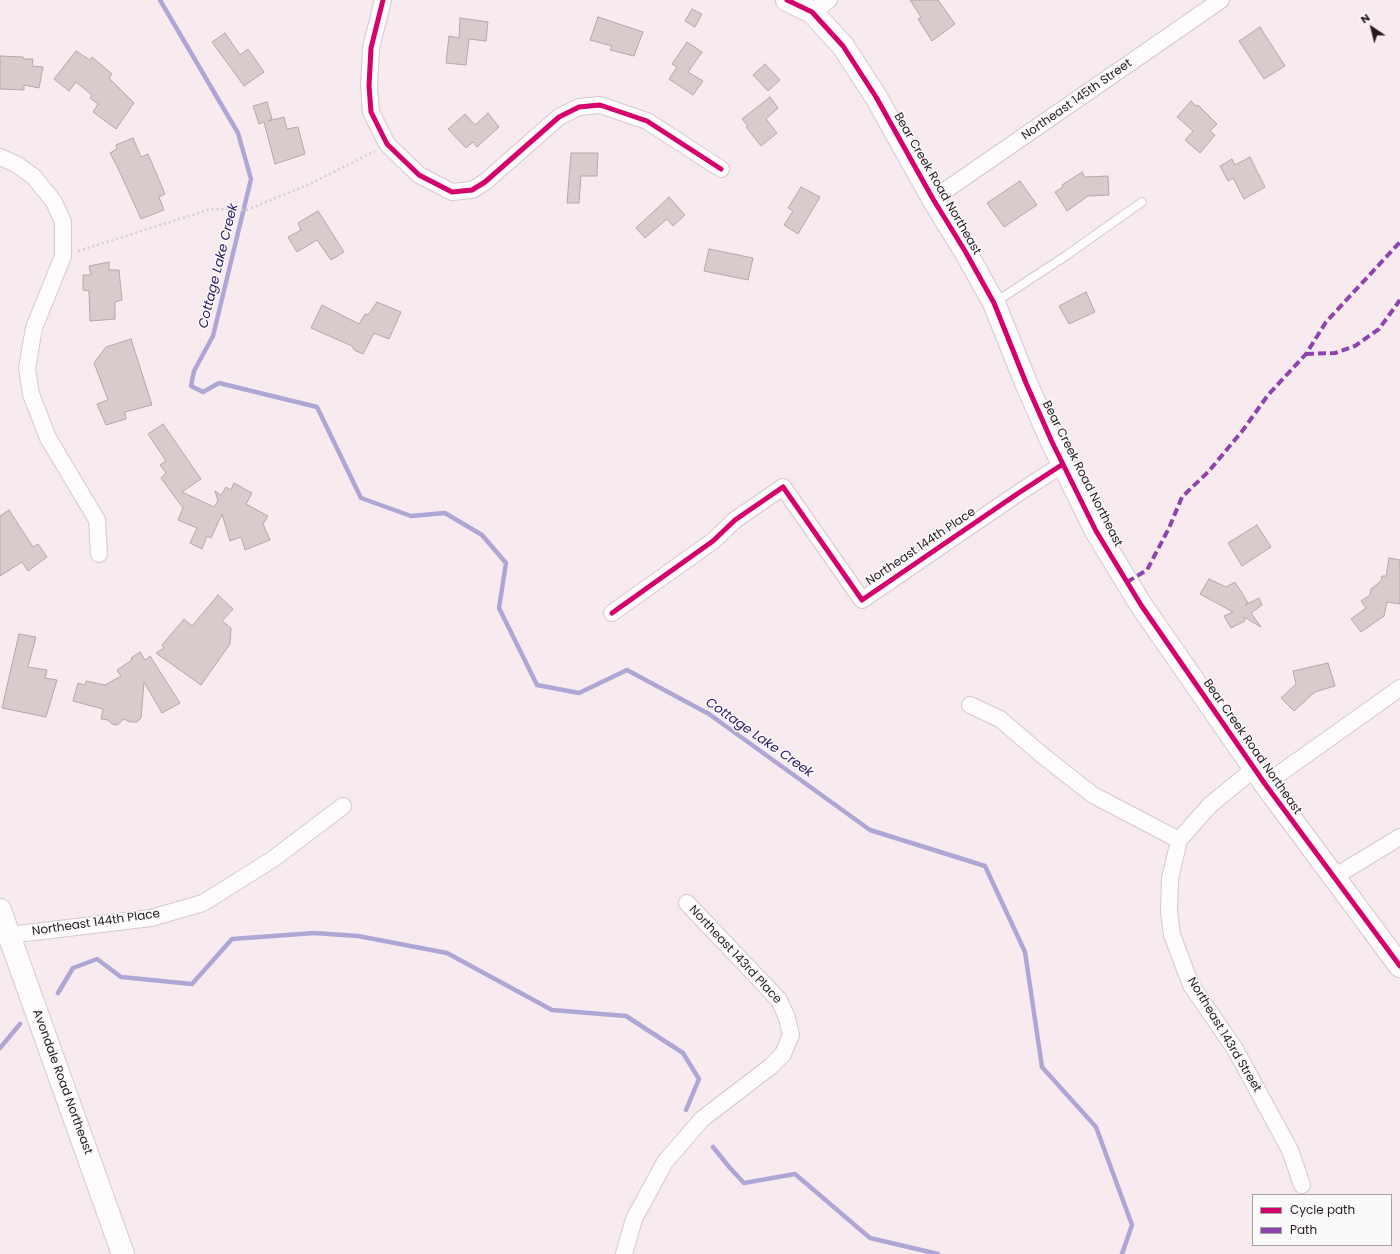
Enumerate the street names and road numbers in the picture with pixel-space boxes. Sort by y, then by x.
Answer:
street label: Northeast 145th Street [1019,56,1135,144]
street label: Bear Creek Road Northeast [890,110,984,258]
street label: Bear Creek Road Northeast [1039,399,1125,549]
street label: Northeast 144th Place [864,505,978,589]
street label: Bear Creek Road Northeast [1200,677,1304,817]
street label: Northeast 143rd Place [686,903,784,1007]
street label: Northeast 144th Place [31,907,161,939]
street label: Northeast 143rd Street [1184,975,1264,1095]
street label: Avondale Road Northeast [29,1008,95,1156]

